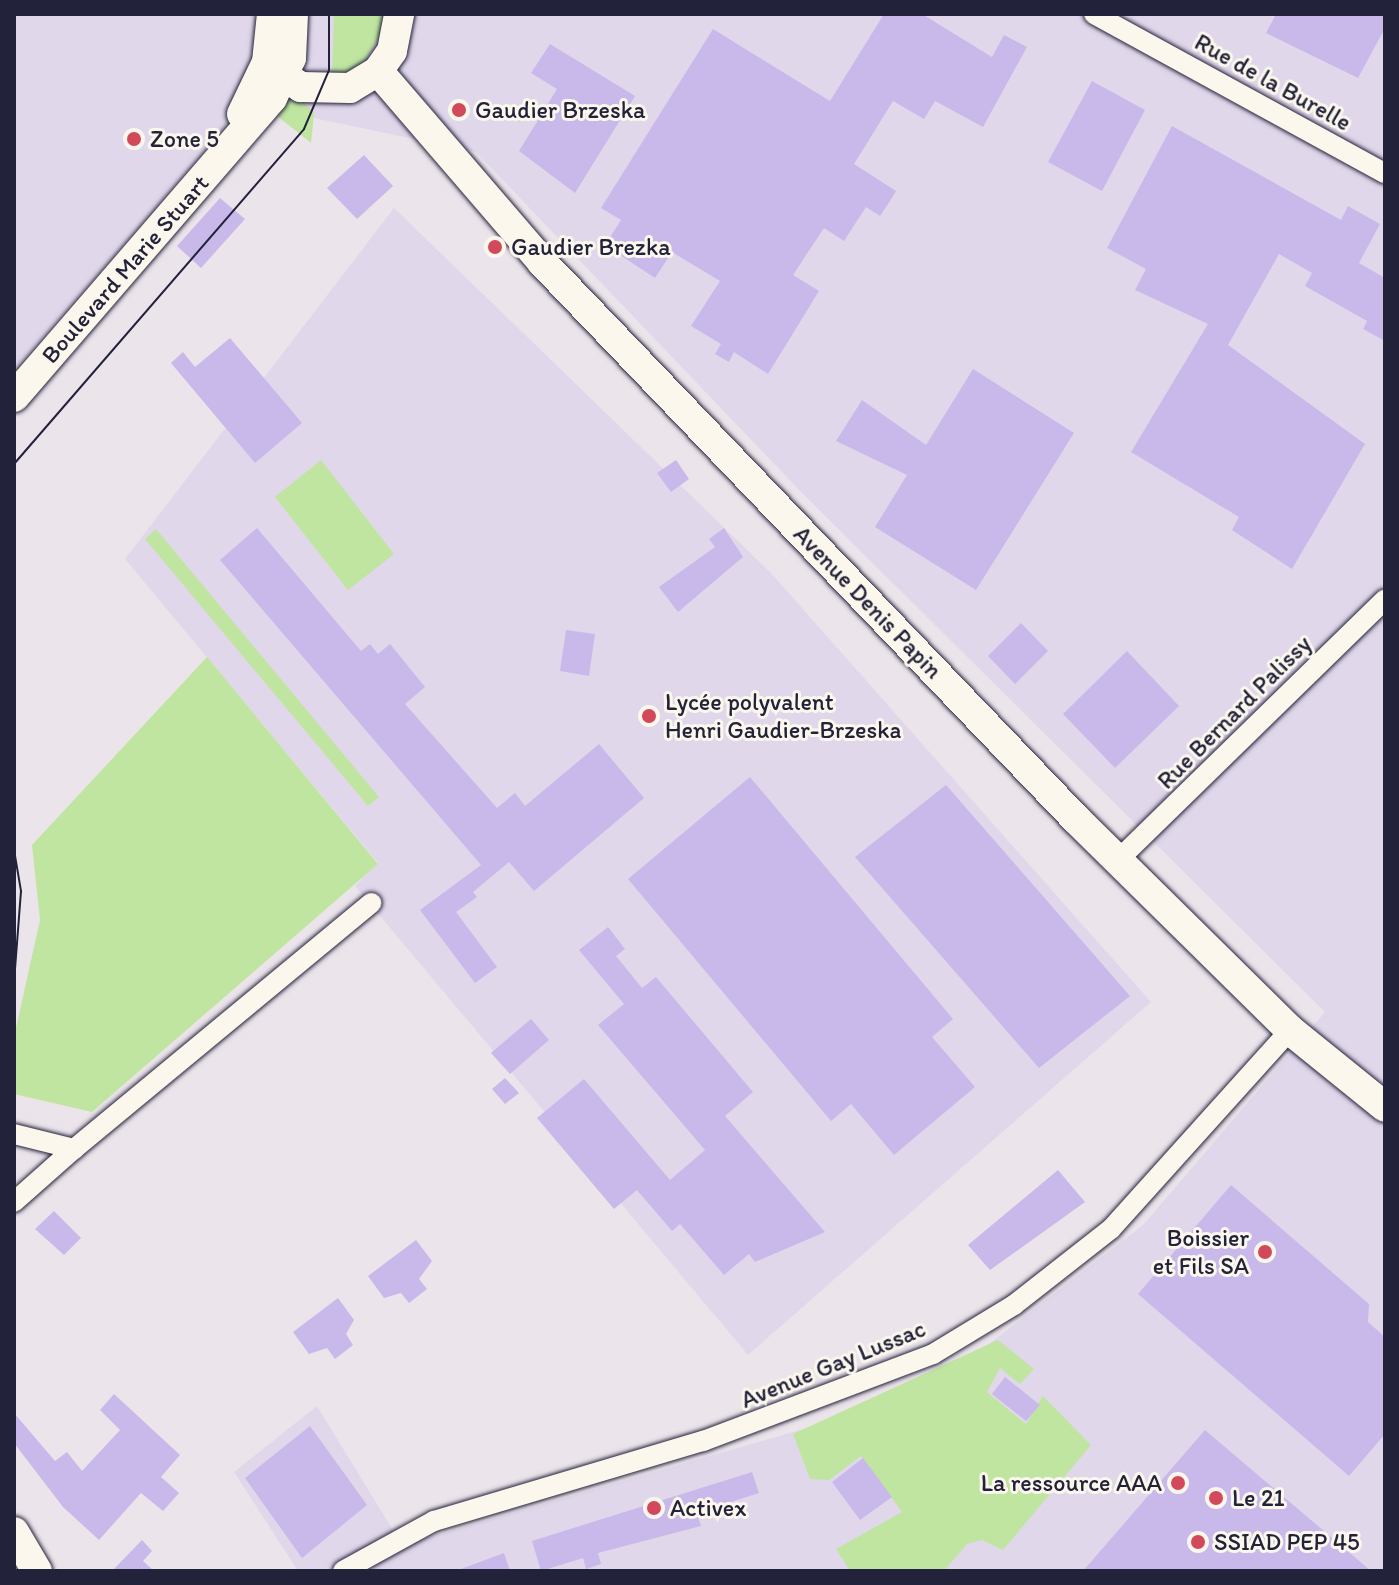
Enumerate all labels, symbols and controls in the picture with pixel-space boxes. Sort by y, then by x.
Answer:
street label: Rue de la Burelle [1190,27,1356,137]
place label: Gaudier Brzeska [475,96,645,124]
marker: Gaudier Brzeska [450,101,468,119]
place label: Zone 5 [150,125,219,153]
marker: Zone 5 [125,130,143,148]
street label: Boulevard Marie Stuart [35,169,215,369]
place label: Gaudier Brezka [511,233,670,261]
marker: Gaudier Brezka [486,238,504,256]
street label: Avenue Denis Papin [788,520,948,684]
street label: Rue Bernard Palissy [1151,629,1317,795]
place label: Lycée polyvalent Henri Gaudier-Brzeska [665,688,902,744]
marker: Lycée polyvalent Henri Gaudier-Brzeska [640,707,658,725]
place label: Boissier et Fils SA [1153,1224,1249,1280]
marker: Boissier et Fils SA [1256,1243,1274,1261]
street label: Avenue Gay Lussac [737,1314,929,1414]
place label: La ressource AAA [981,1469,1162,1497]
marker: La ressource AAA [1169,1474,1187,1492]
place label: Le 21 [1232,1484,1285,1512]
marker: Le 21 [1207,1489,1225,1507]
place label: Activex [670,1494,746,1522]
marker: Activex [645,1499,663,1517]
place label: SSIAD PEP 45 [1214,1528,1360,1556]
marker: SSIAD PEP 45 [1189,1533,1207,1551]

